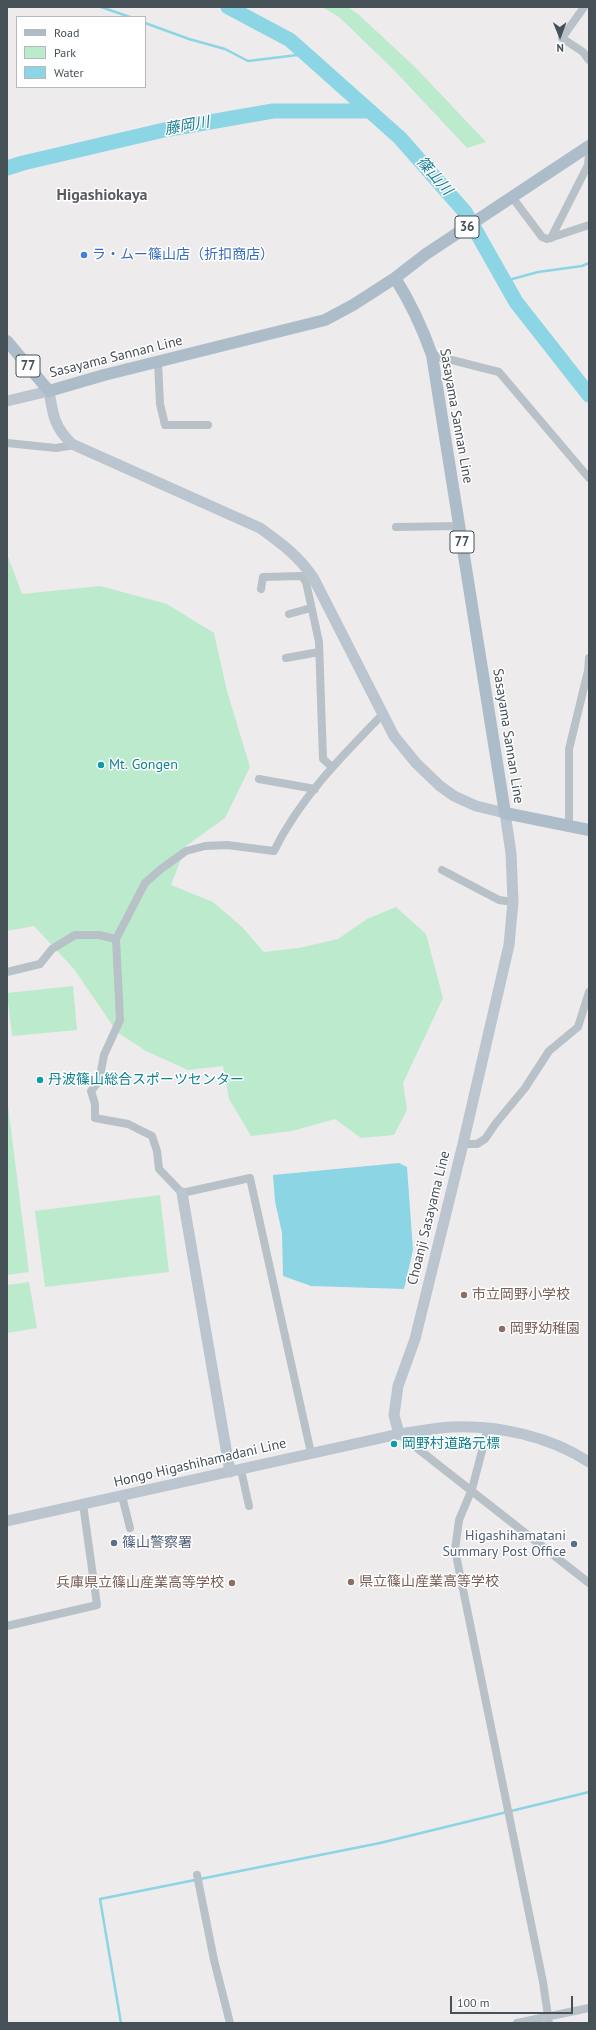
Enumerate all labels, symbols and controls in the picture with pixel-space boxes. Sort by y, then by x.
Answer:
legend [16,16,146,88]
north arrow [540,16,580,56]
text: Road [54,25,79,40]
text: N [556,41,564,55]
text: Park [54,45,76,60]
text: Water [54,65,84,80]
water label: 藤岡川 [163,113,211,139]
water label: 篠山川 [412,153,456,199]
district label: Higashiokaya [57,185,147,205]
road number: 36 [455,216,479,238]
place label: ラ・ムー篠山店（折扣商店） [92,247,274,263]
marker: ラ・ムー篠山店（折扣商店） [79,250,89,260]
street label: Sasayama Sannan Line [48,332,184,382]
street label: Sasayama Sannan Line [436,347,476,485]
road number: 77 [16,355,40,377]
road number: 77 [450,531,474,553]
street label: Sasayama Sannan Line [489,667,527,805]
place label: Mt. Gongen [109,757,178,773]
marker: Mt. Gongen [96,760,106,770]
place label: 丹波篠山総合スポーツセンター [48,1072,244,1088]
marker: 丹波篠山総合スポーツセンター [35,1075,45,1085]
street label: Choanji Sasayama Line [404,1149,454,1287]
place label: 市立岡野小学校 [472,1287,570,1303]
marker: 市立岡野小学校 [459,1290,469,1300]
place label: 岡野幼稚園 [510,1321,580,1337]
marker: 岡野幼稚園 [497,1324,507,1334]
street label: Hongo Higashihamadani Line [112,1435,288,1491]
place label: 岡野村道路元標 [402,1436,500,1452]
marker: 岡野村道路元標 [389,1439,399,1449]
place label: Higashihamatani Summary Post Office [442,1528,566,1560]
place label: 篠山警察署 [122,1535,192,1551]
marker: 篠山警察署 [109,1538,119,1548]
marker: Higashihamatani Summary Post Office [569,1539,579,1549]
place label: 県立篠山産業高等学校 [359,1574,499,1590]
place label: 兵庫県立篠山産業高等学校 [56,1575,224,1591]
marker: 県立篠山産業高等学校 [346,1577,356,1587]
marker: 兵庫県立篠山産業高等学校 [227,1578,237,1588]
scale bar [452,1988,575,2014]
text: 100 m [457,1995,490,2010]

